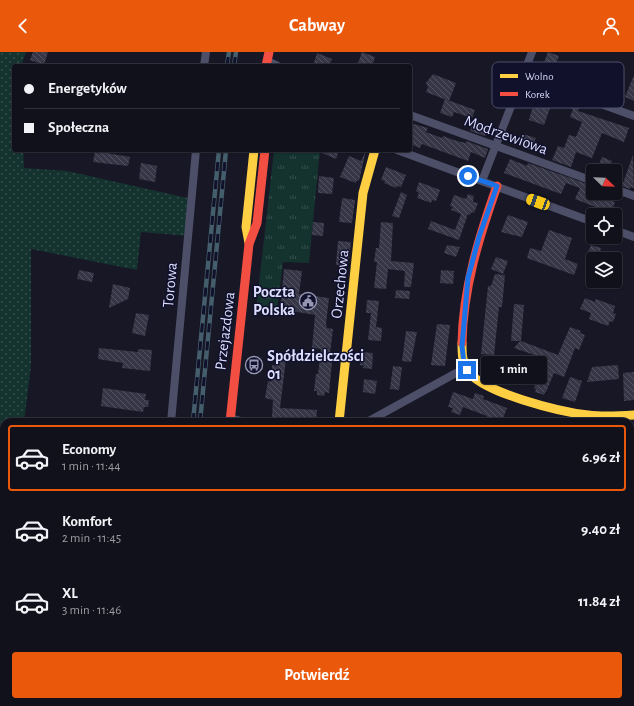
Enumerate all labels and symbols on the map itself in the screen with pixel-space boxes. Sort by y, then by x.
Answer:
legend [492,62,624,108]
text: Wolno [525,71,554,82]
text: Korek [525,89,550,100]
street label: Modrzewiowa [462,113,550,157]
north arrow [586,164,622,200]
route start [459,167,477,185]
car [525,192,551,212]
street label: Orzechowa [328,249,352,319]
street label: Torowa [160,262,180,308]
place label: Poczta Polska [253,284,295,318]
street label: Przejazdowa [212,291,239,371]
public building icon: Poczta Polska [298,291,318,311]
place label: Spółdzielczości 01 [267,348,364,382]
bus stop icon: Spółdzielczości 01 [244,355,264,375]
callout: 1 min [481,356,547,384]
route end [458,361,476,379]

